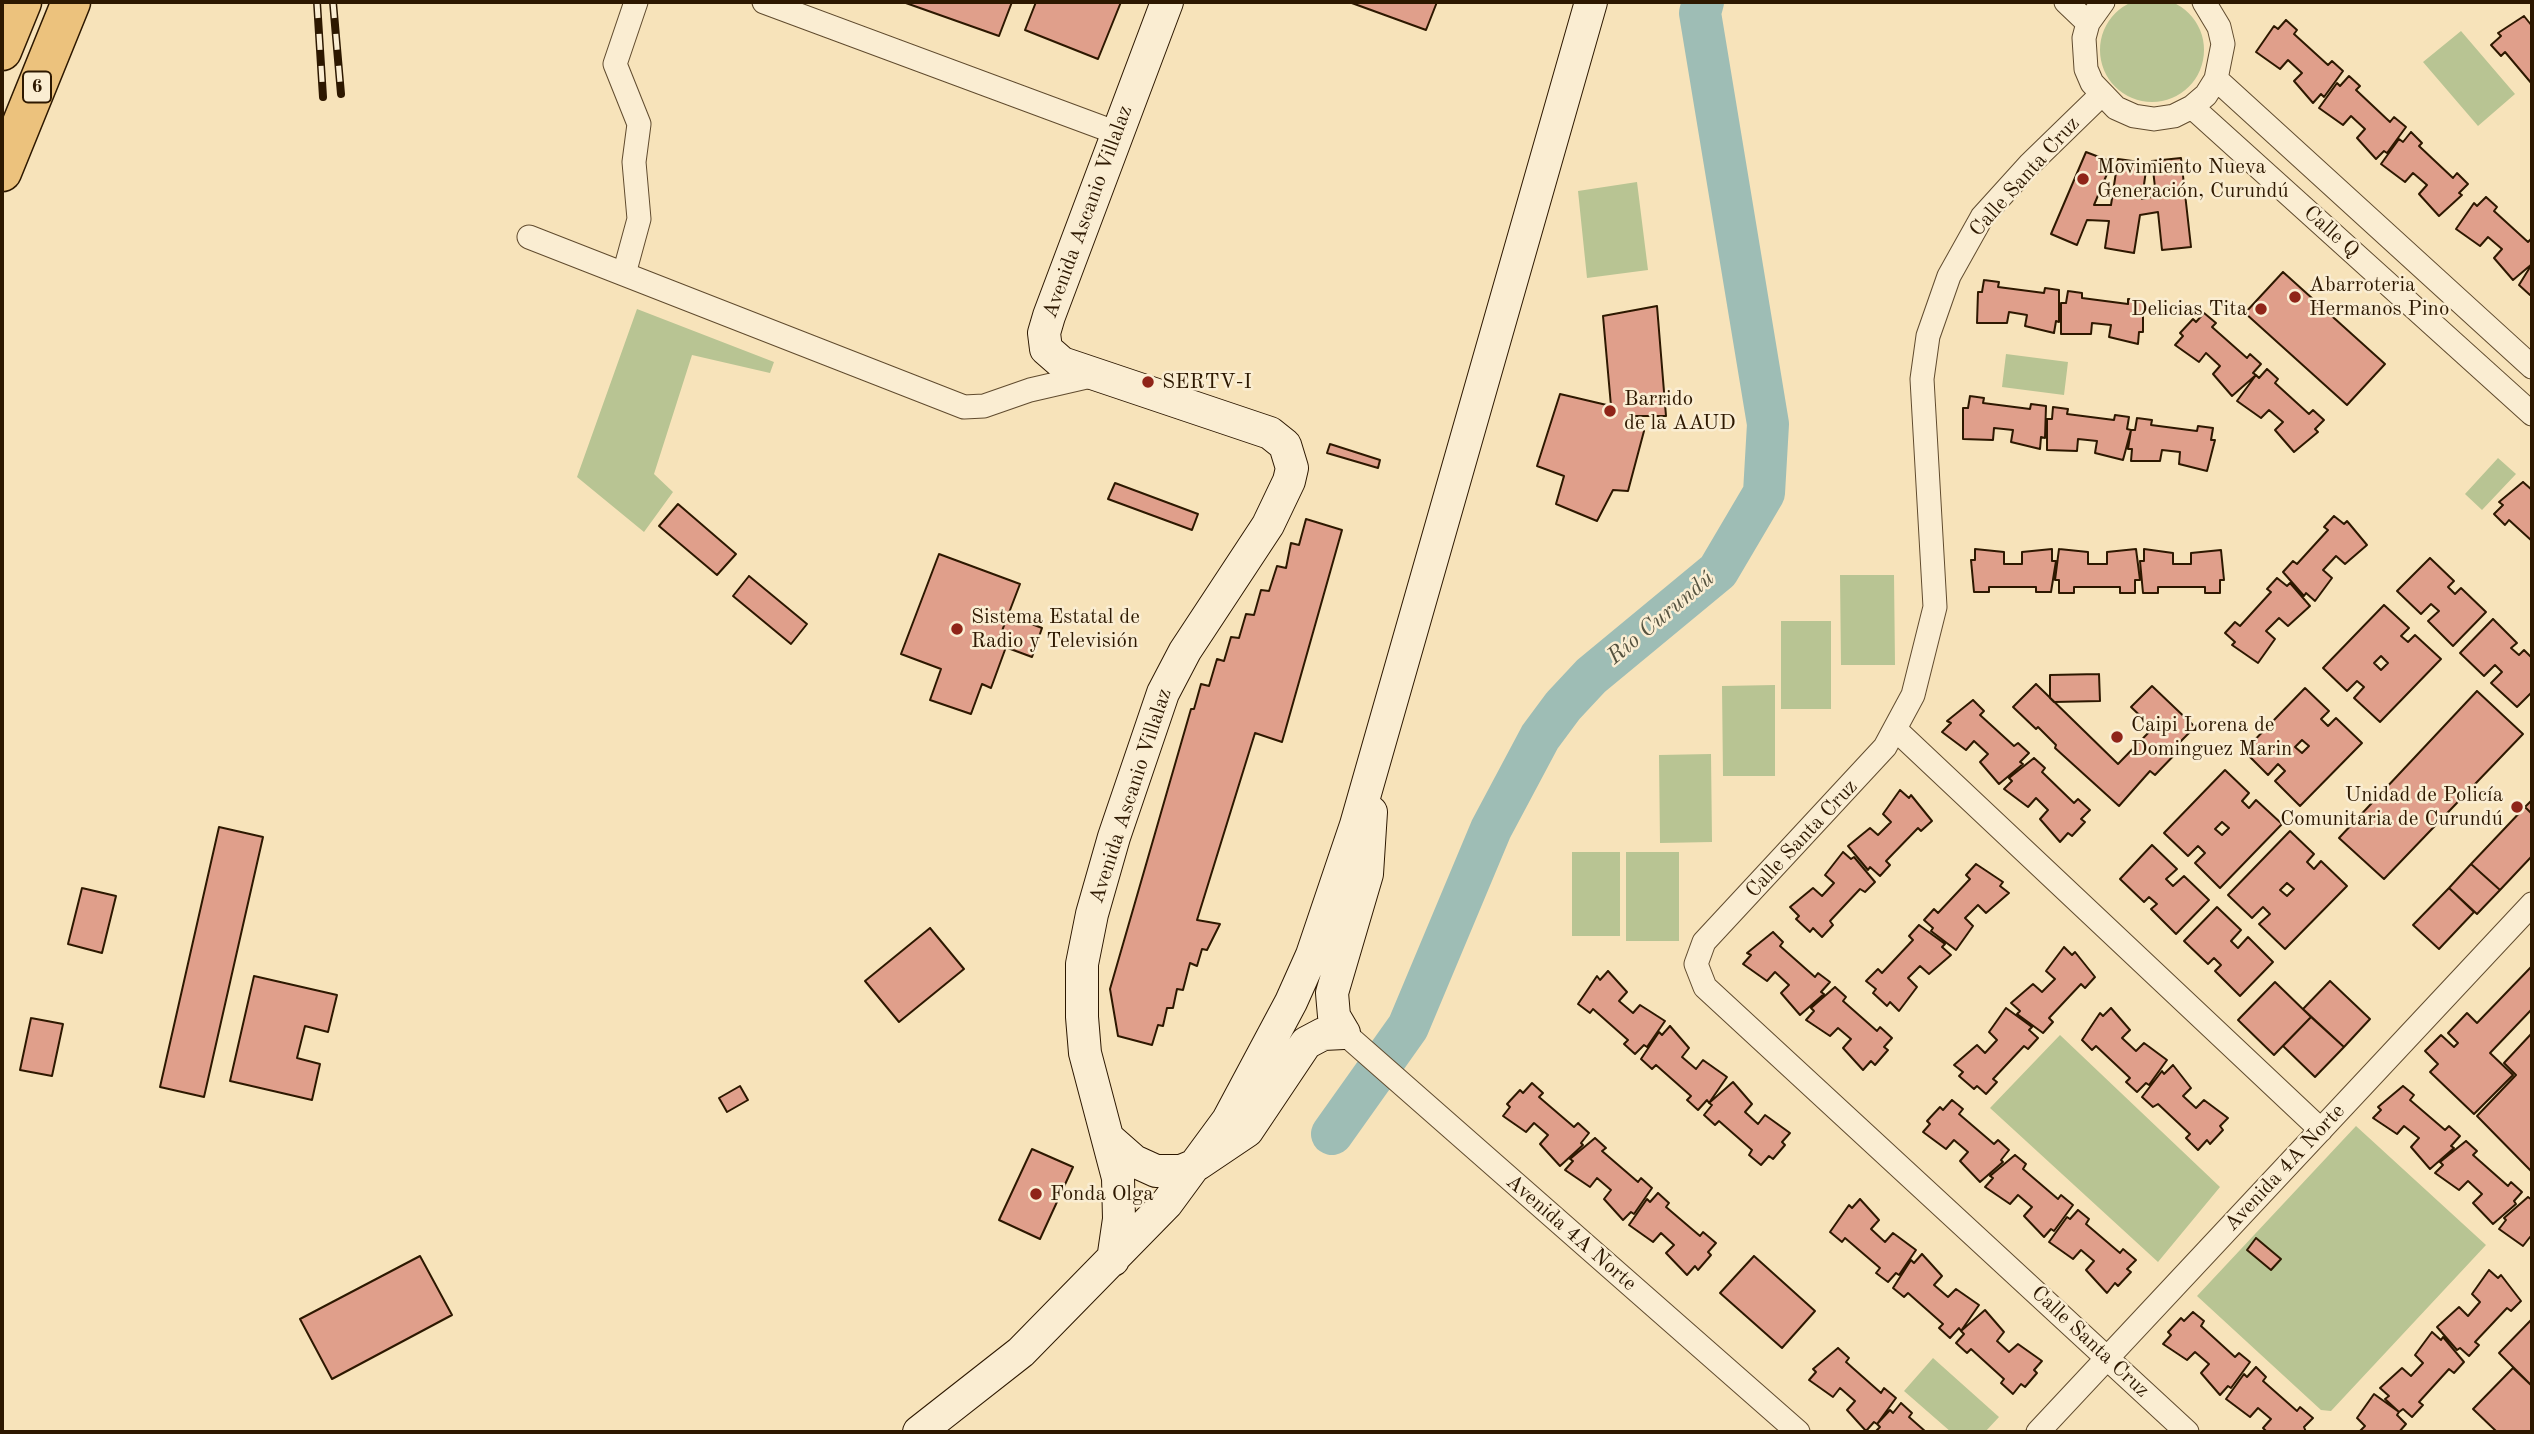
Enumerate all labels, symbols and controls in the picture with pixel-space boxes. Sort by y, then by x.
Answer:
road number: 6 [23,72,51,102]
street label: Avenida Ascanio Villalaz [1038,102,1138,322]
street label: Calle Santa Cruz [1965,112,2085,242]
place label: Movimiento Nueva Generación, Curundú [2097,154,2289,204]
marker: Movimiento Nueva Generación, Curundú [2075,171,2091,187]
street label: Calle Q [2298,201,2364,263]
place label: Abarroteria Hermanos Pino [2309,272,2449,322]
marker: Abarroteria Hermanos Pino [2287,289,2303,305]
place label: Delicias Tita [2131,296,2247,322]
marker: Delicias Tita [2253,301,2269,317]
place label: SERTV-I [1162,369,1252,395]
marker: SERTV-I [1140,374,1156,390]
place label: Barrido de la AAUD [1624,386,1736,436]
marker: Barrido de la AAUD [1602,403,1618,419]
water label: Río Curundú [1602,565,1720,671]
place label: Sistema Estatal de Radio y Televisión [971,604,1140,654]
marker: Sistema Estatal de Radio y Televisión [949,621,965,637]
street label: Avenida Ascanio Villalaz [1084,685,1178,907]
place label: Caipi Lorena de Dominguez Marin [2131,712,2292,762]
marker: Caipi Lorena de Dominguez Marin [2109,729,2125,745]
street label: Calle Santa Cruz [1741,775,1863,903]
place label: Unidad de Policía Comunitaria de Curundú [2280,782,2503,832]
marker: Unidad de Policía Comunitaria de Curundú [2509,799,2525,815]
street label: Avenida 4A Norte [2220,1099,2350,1237]
street label: Avenida 4A Norte [1500,1169,1642,1297]
place label: Fonda Olga [1050,1181,1154,1207]
marker: Fonda Olga [1028,1186,1044,1202]
street label: Calle Santa Cruz [2026,1281,2154,1403]

